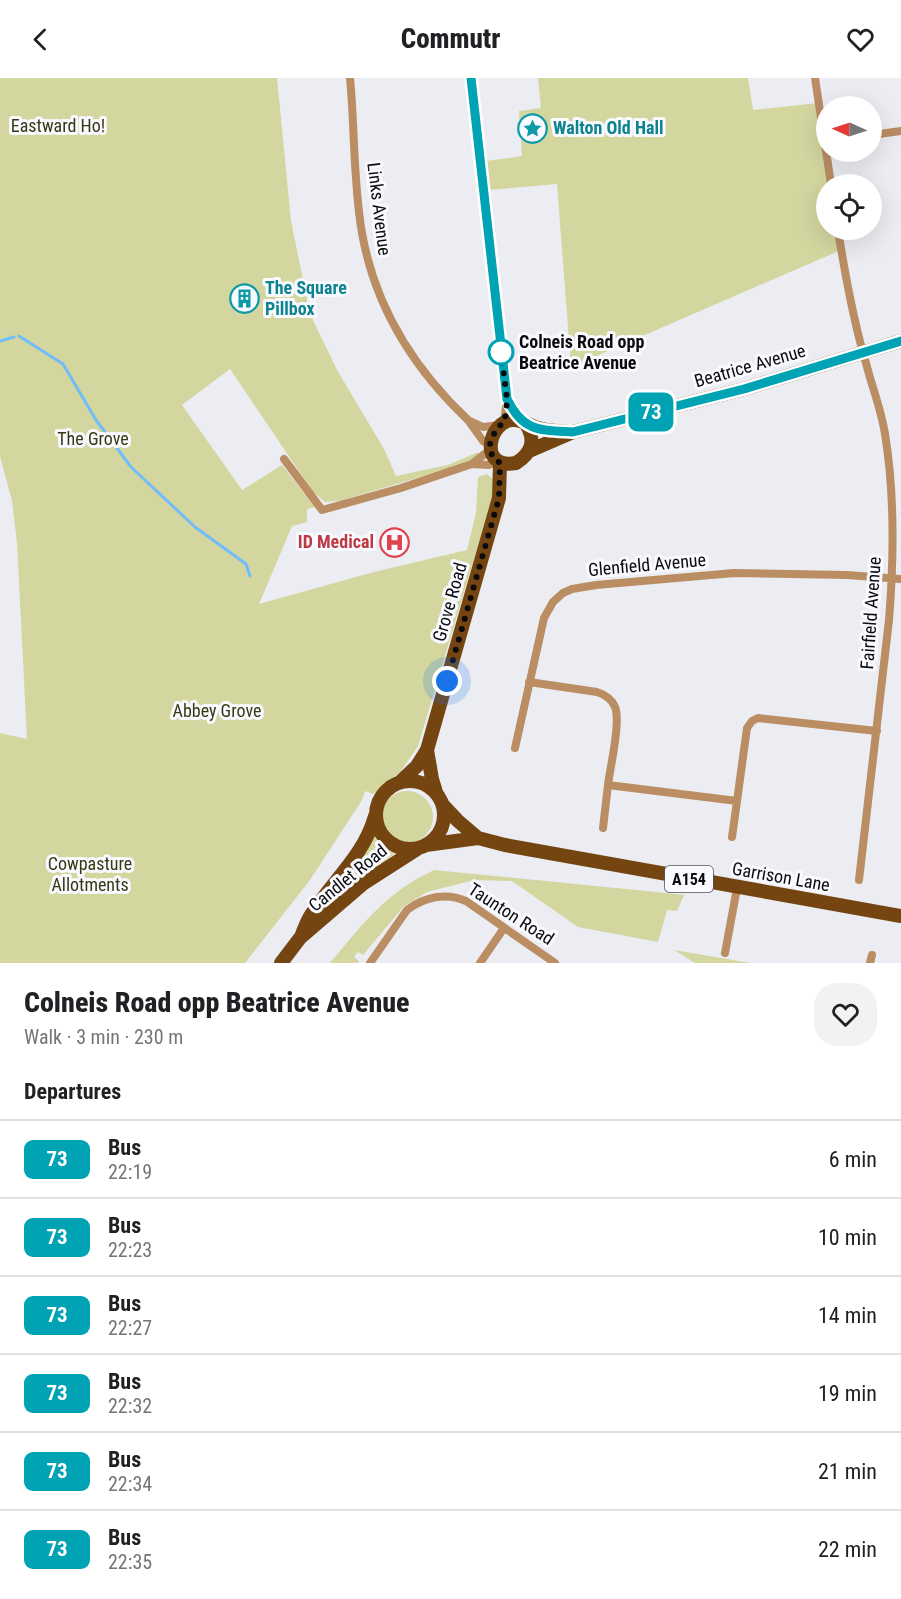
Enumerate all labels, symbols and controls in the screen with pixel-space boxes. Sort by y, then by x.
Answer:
icon: back [24,23,57,56]
text: Commutr [401,23,500,55]
icon: heart [844,23,877,56]
north arrow [816,96,882,162]
map controls [816,96,882,240]
place icon: Walton Old Hall [516,112,548,144]
park label: Eastward Ho! [11,115,105,136]
place label: Walton Old Hall [553,117,664,138]
street label: Links Avenue [363,161,396,257]
button: locate [816,174,882,240]
place label: The Square Pillbox [265,277,347,319]
building icon: The Square Pillbox [228,282,260,314]
place label: Colneis Road opp Beatrice Avenue [519,331,644,373]
marker: Colneis Road opp Beatrice Avenue [488,339,514,365]
street label: Beatrice Avenue [692,340,808,391]
line badge: 73 [624,392,678,432]
text: 73 [640,400,662,424]
park label: The Grove [57,428,129,449]
hospital icon: ID Medical [379,526,411,558]
place label: ID Medical [298,531,374,552]
street label: Glenfield Avenue [587,549,707,580]
street label: Fairfield Avenue [856,556,885,670]
street label: Grove Road [428,560,471,644]
your location [432,666,462,696]
park label: Abbey Grove [173,700,261,721]
street label: Candlet Road [304,840,391,916]
park label: Cowpasture Allotments [48,853,132,895]
street label: Garrison Lane [731,858,832,895]
road number: A154 [665,866,713,892]
street label: Taunton Road [465,878,558,949]
button: heart [814,983,877,1046]
text: Colneis Road opp Beatrice Avenue [24,986,410,1019]
text: Walk · 3 min · 230 m [24,1025,183,1049]
text: Departures [24,1079,121,1104]
text: Bus [108,1135,141,1160]
text: 73 [46,1147,68,1171]
text: 6 min [829,1147,877,1172]
text: 22:19 [108,1160,152,1184]
text: Bus [108,1213,141,1238]
text: 73 [46,1225,68,1249]
text: 10 min [818,1225,877,1250]
text: 22:23 [108,1238,152,1262]
text: Bus [108,1291,141,1316]
text: 73 [46,1303,68,1327]
text: 14 min [818,1303,877,1328]
text: 22:27 [108,1316,152,1340]
text: Bus [108,1369,141,1394]
text: 73 [46,1381,68,1405]
text: 19 min [818,1381,877,1406]
text: 22:32 [108,1394,152,1418]
text: Bus [108,1447,141,1472]
text: 73 [46,1459,68,1483]
text: 21 min [818,1459,877,1484]
text: 22:34 [108,1472,152,1496]
text: Bus [108,1525,141,1550]
text: 73 [46,1537,68,1561]
text: 22 min [818,1537,877,1562]
text: 22:35 [108,1550,152,1574]

